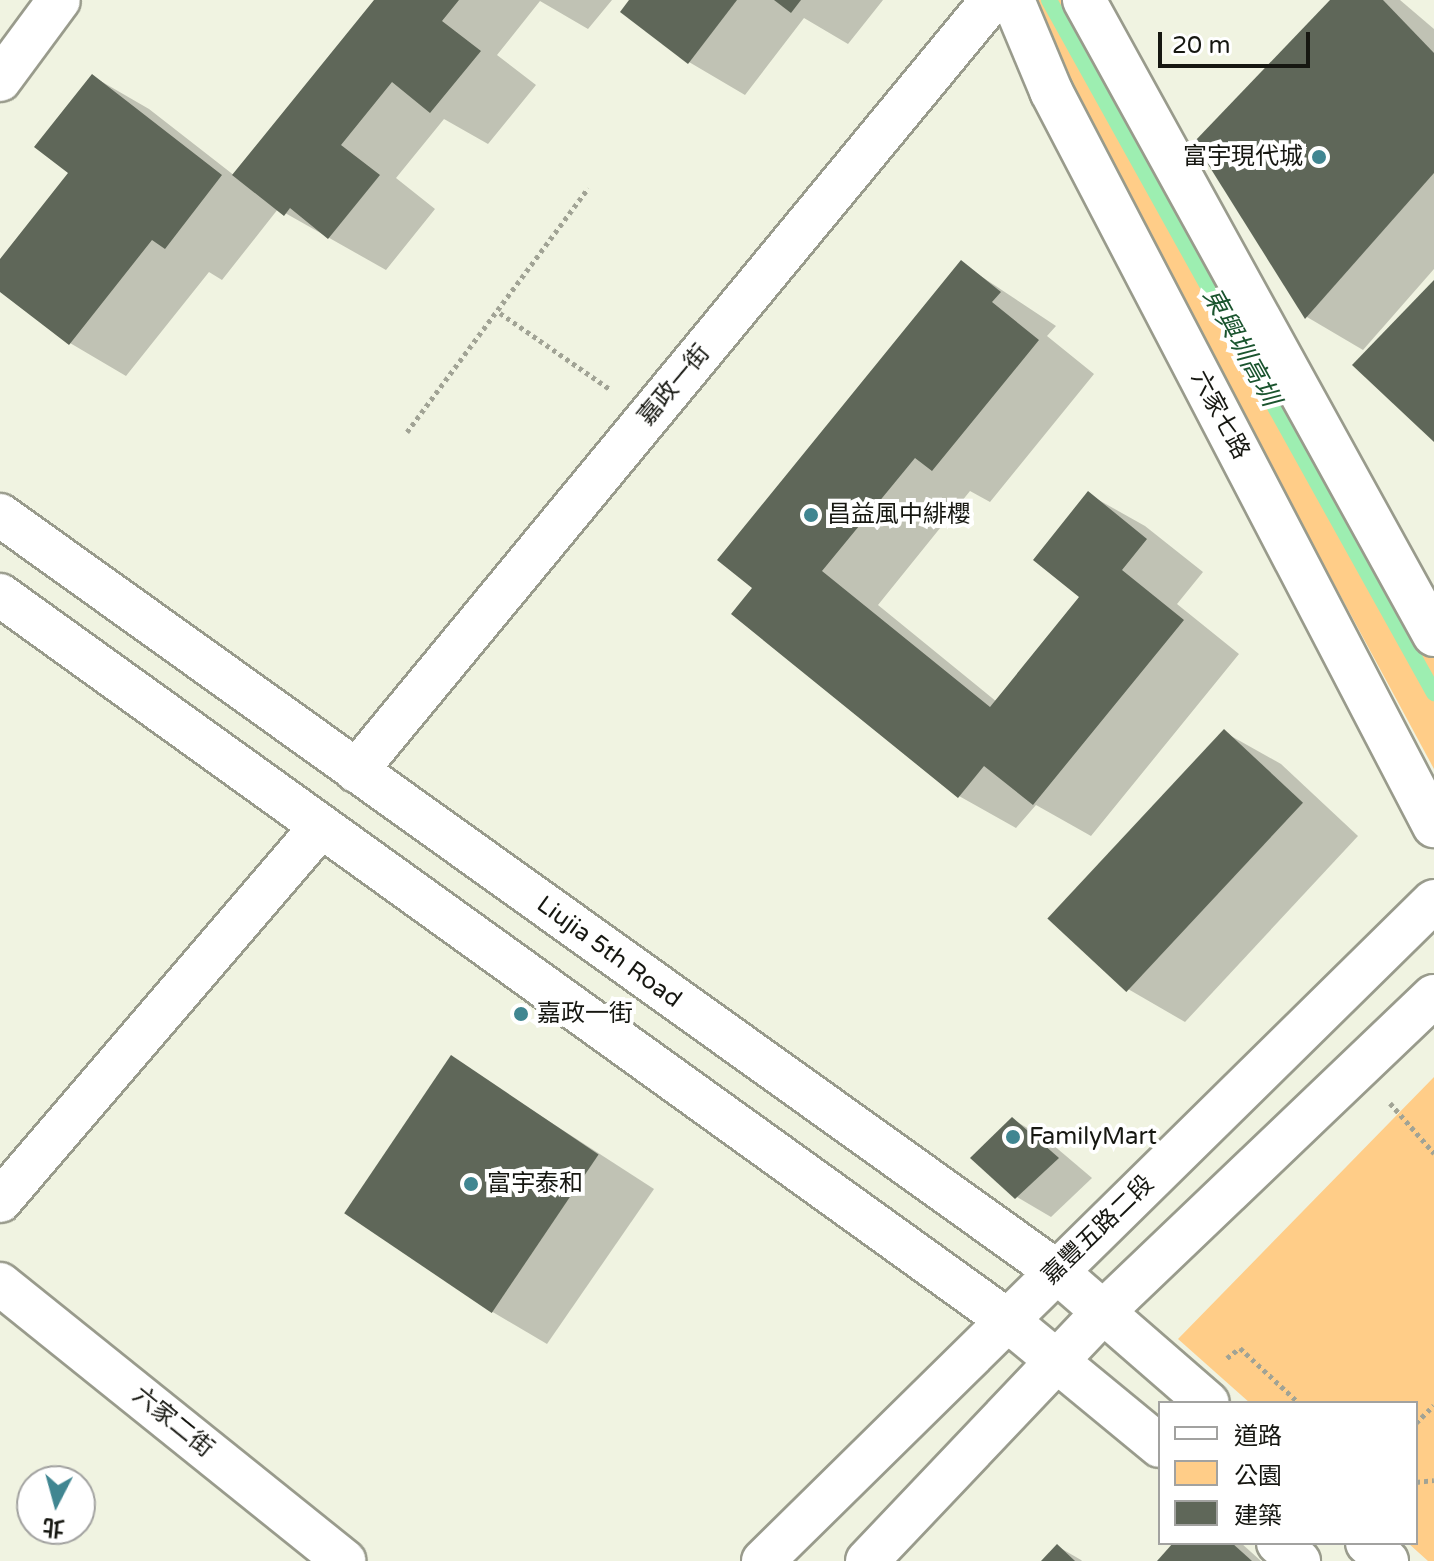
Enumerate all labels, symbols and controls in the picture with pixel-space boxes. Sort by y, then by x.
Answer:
scale bar [1162,16,1314,66]
text: 20 m [1172,31,1230,60]
place label: 富宇現代城 [1183,143,1303,171]
marker: 富宇現代城 [1310,148,1328,166]
water label: 東興圳高圳 [1196,283,1286,411]
street label: 嘉政一街 [632,339,716,431]
street label: 六家七路 [1185,366,1255,464]
place label: 昌益風中緋櫻 [827,501,971,529]
marker: 昌益風中緋櫻 [802,506,820,524]
street label: Liujia 5th Road [531,890,687,1014]
place label: 嘉政一街 [537,1000,633,1028]
marker: 嘉政一街 [512,1005,530,1023]
place label: FamilyMart [1029,1123,1157,1151]
marker: FamilyMart [1004,1128,1022,1146]
place label: 富宇泰和 [487,1170,583,1198]
street label: 嘉豐五路二段 [1036,1170,1160,1290]
marker: 富宇泰和 [462,1175,480,1193]
street label: 六家二街 [127,1381,219,1463]
legend [1158,1401,1418,1545]
text: 道路 [1234,1422,1282,1451]
text: 公園 [1234,1462,1282,1491]
north arrow [16,1465,96,1545]
text: 建築 [1234,1502,1282,1531]
text: 北 [41,1513,66,1541]

